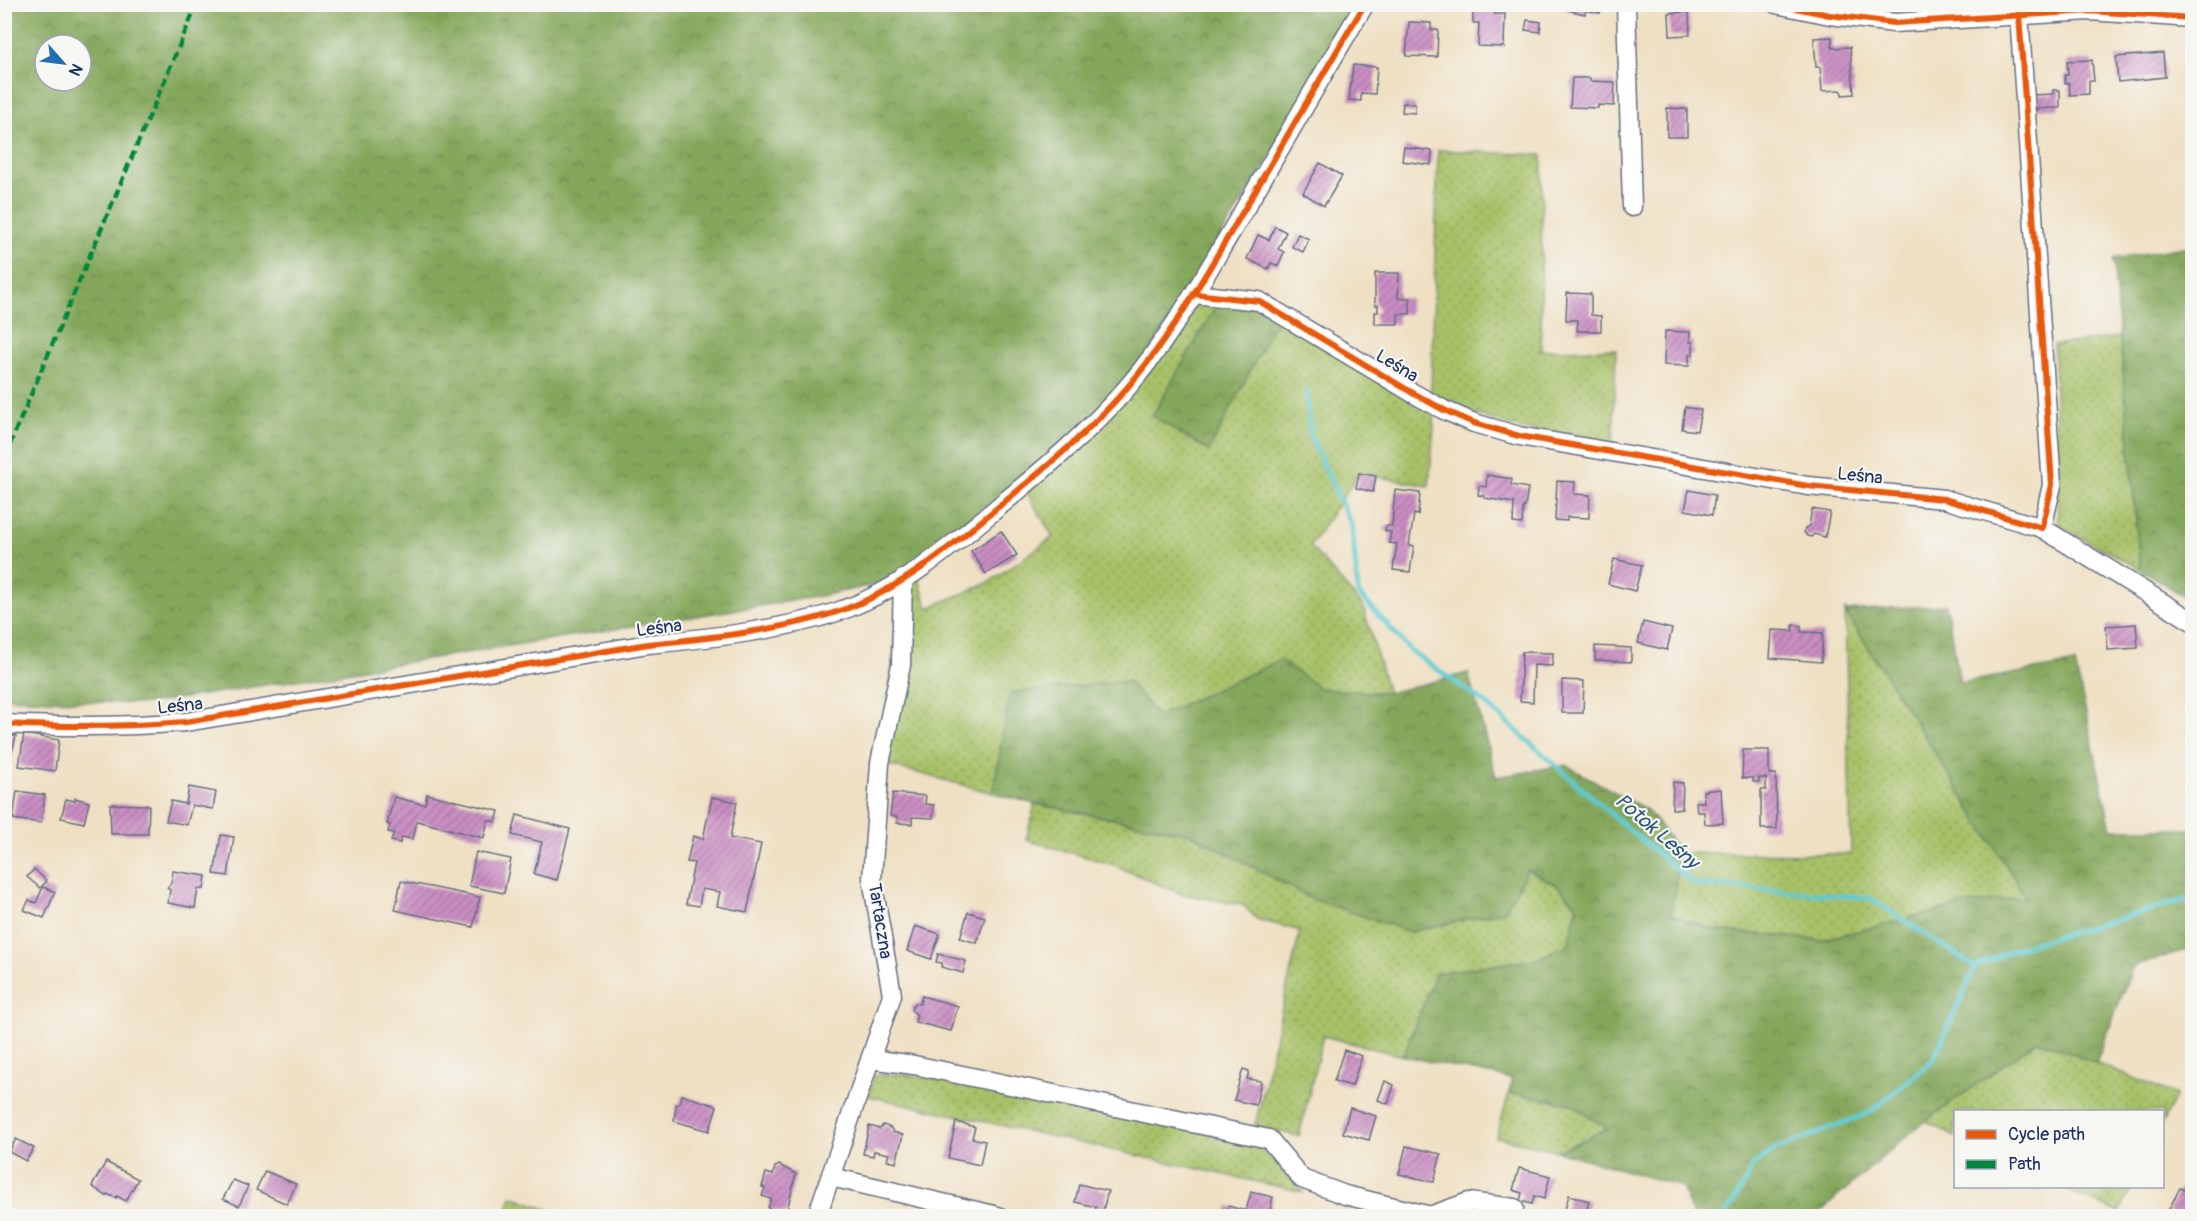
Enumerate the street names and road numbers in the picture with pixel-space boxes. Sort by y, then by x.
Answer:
street label: Leśna [1372,344,1422,388]
street label: Leśna [1836,462,1884,490]
street label: Leśna [635,614,683,642]
street label: Leśna [156,692,204,720]
street label: Tartaczna [863,881,897,961]

